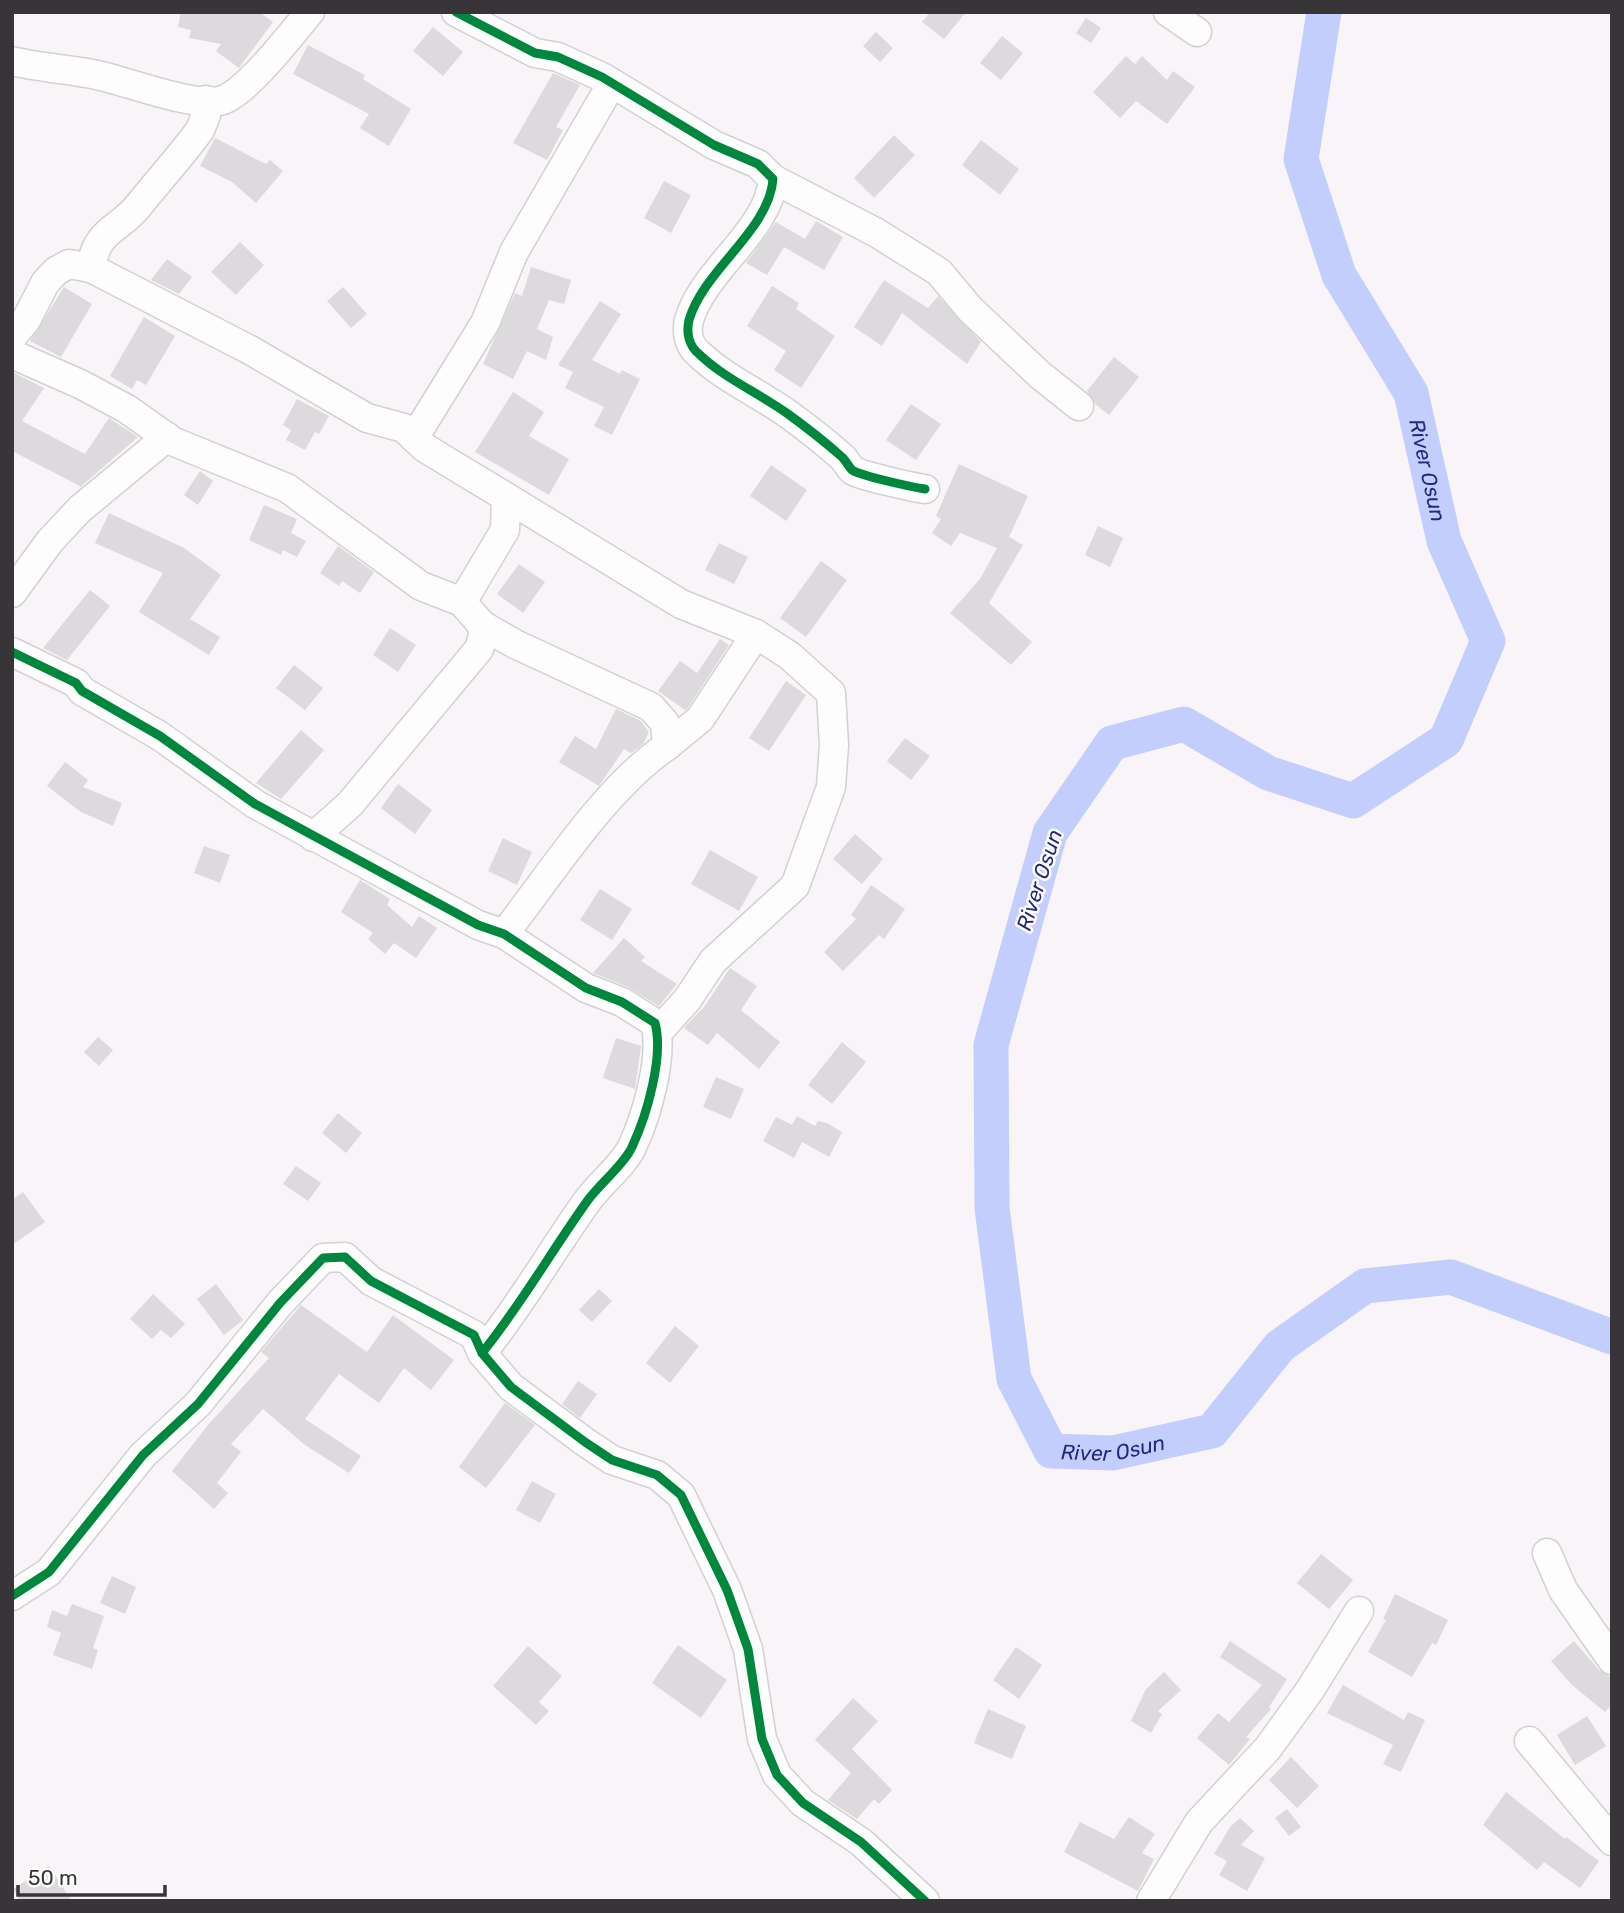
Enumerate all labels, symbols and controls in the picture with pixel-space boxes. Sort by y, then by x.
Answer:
water label: River Osun [1405,416,1452,524]
water label: River Osun [1011,826,1067,934]
water label: River Osun [1060,1429,1167,1466]
scale bar [18,1854,164,1898]
text: 50 m [28,1865,78,1890]

